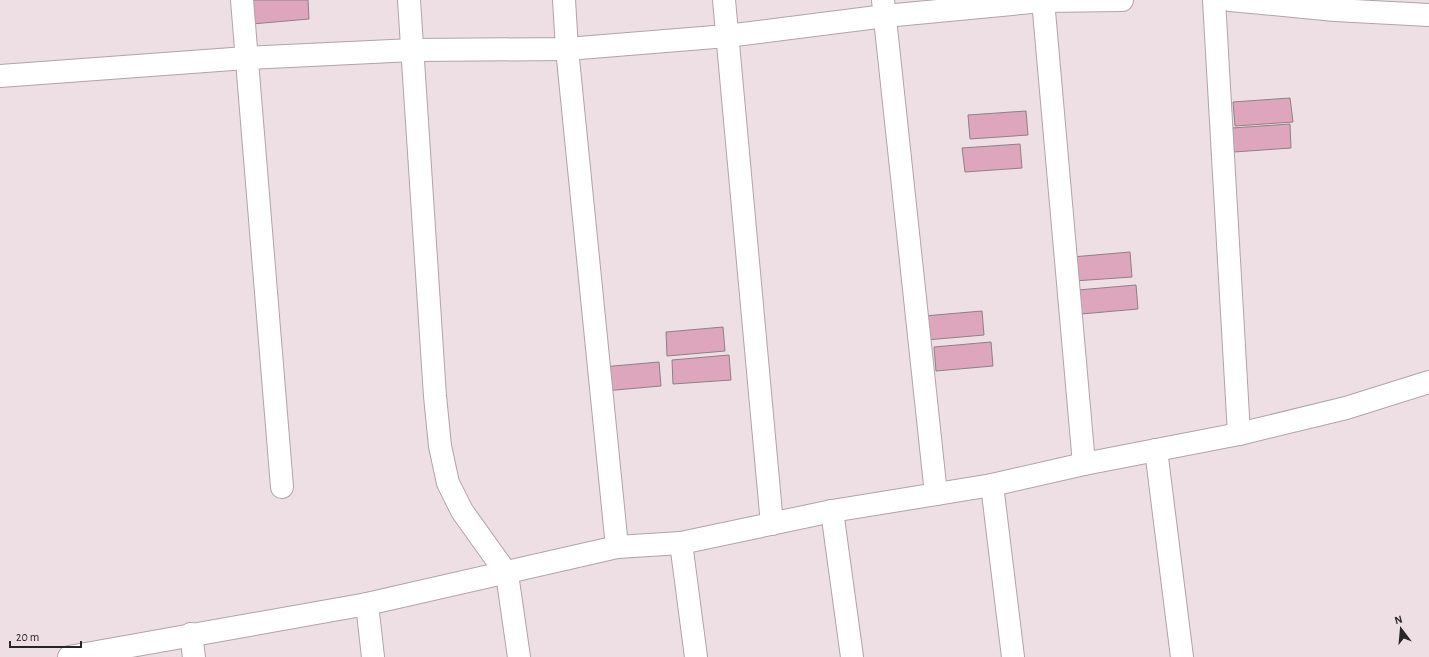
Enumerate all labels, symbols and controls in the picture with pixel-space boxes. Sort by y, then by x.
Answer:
north arrow [1381,609,1421,649]
text: N [1393,614,1404,626]
scale bar [10,623,81,649]
text: 20 m [16,631,39,643]

